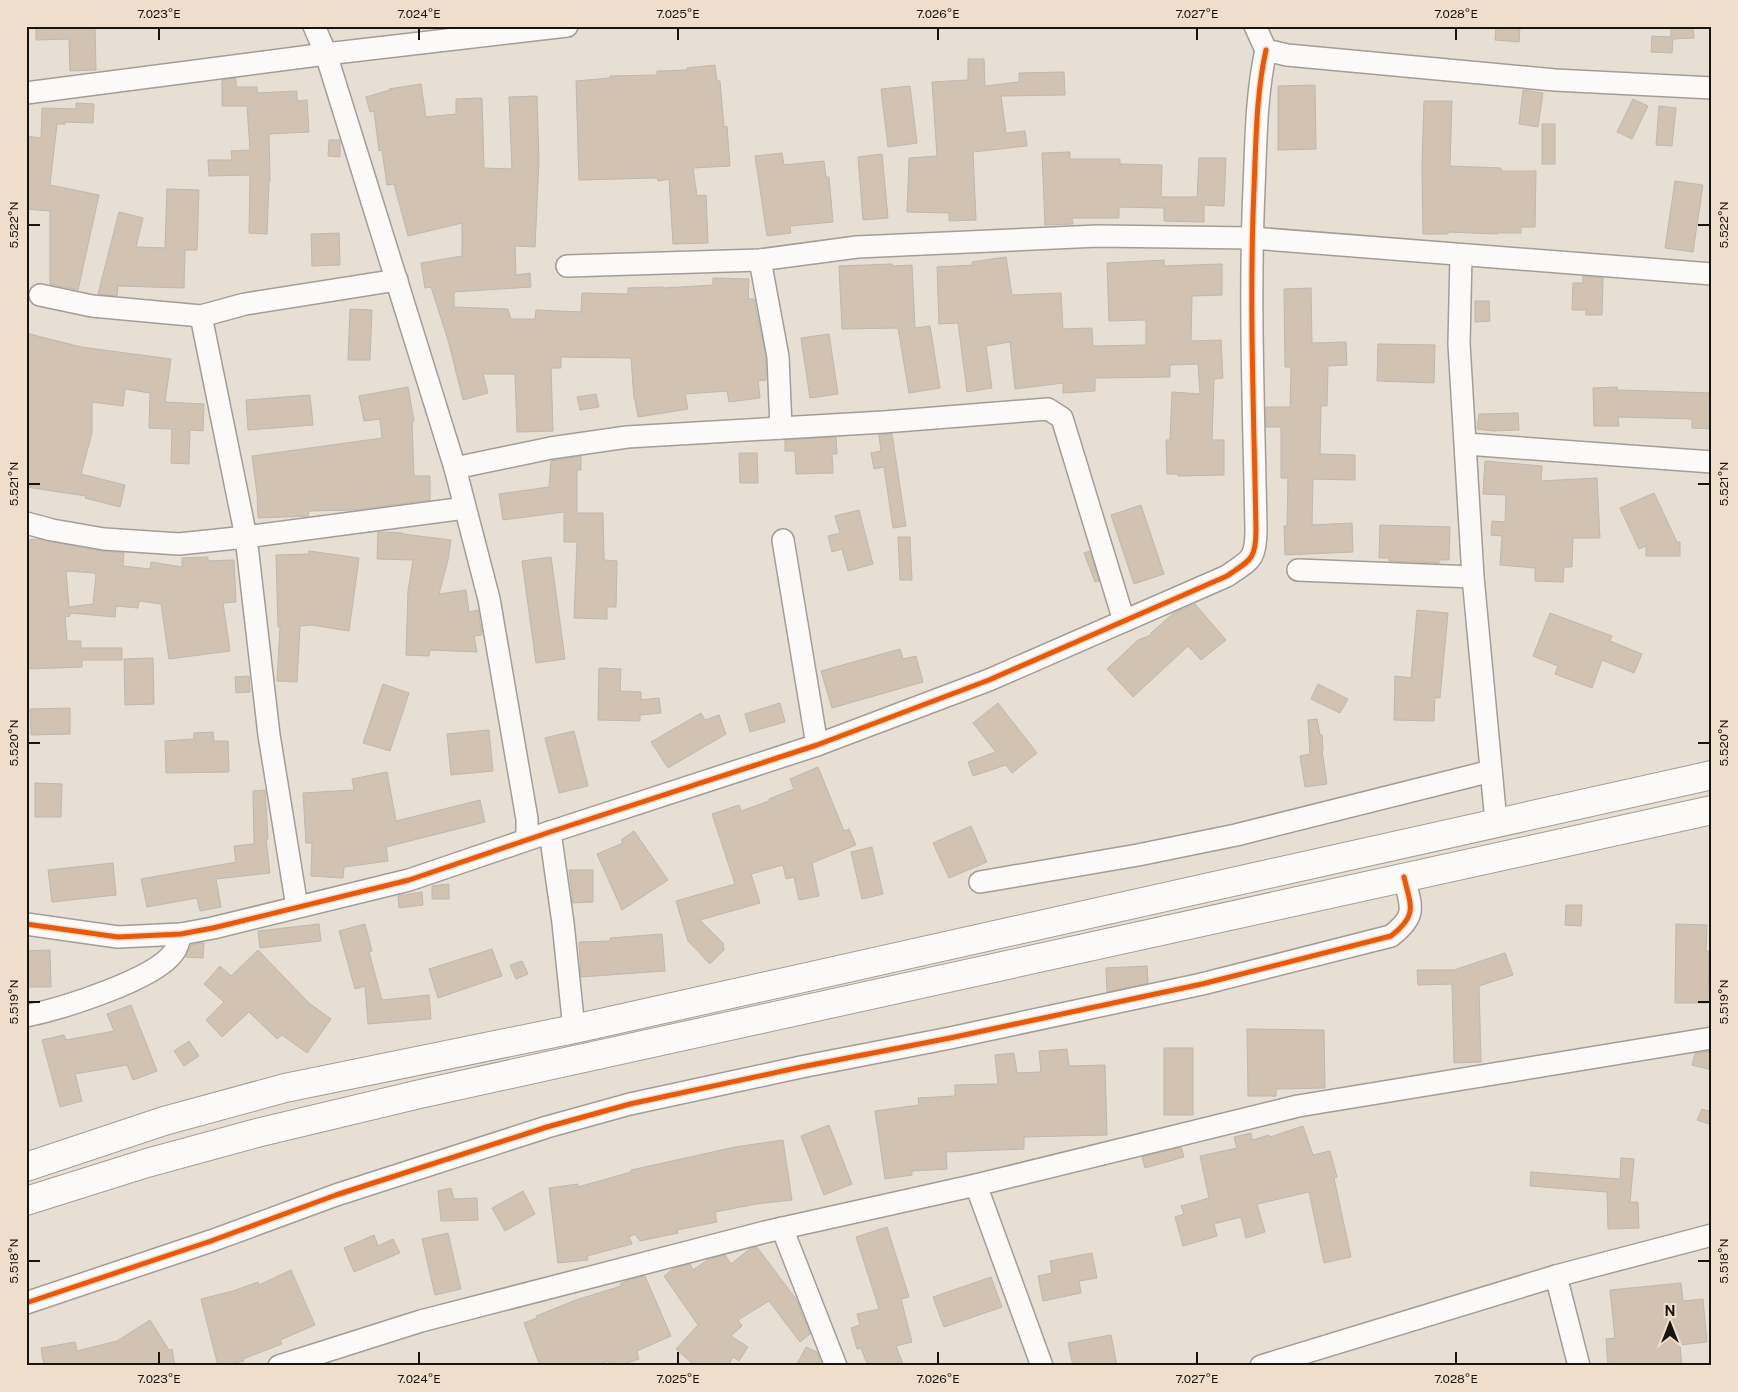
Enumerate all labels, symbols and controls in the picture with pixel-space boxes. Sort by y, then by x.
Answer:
text: 7.023°E [137,7,181,21]
text: 7.024°E [397,7,441,21]
text: 7.025°E [656,7,700,21]
text: 7.026°E [916,7,960,21]
text: 7.027°E [1175,7,1219,21]
text: 7.028°E [1434,7,1478,21]
text: 5.522°N [7,202,21,248]
text: 5.522°N [1717,202,1731,248]
text: 5.521°N [7,462,21,506]
text: 5.521°N [1717,462,1731,506]
text: 5.520°N [7,719,21,767]
text: 5.520°N [1717,719,1731,767]
text: 5.519°N [7,979,21,1025]
text: 5.519°N [1717,979,1731,1025]
text: 5.518°N [7,1238,21,1284]
text: 5.518°N [1717,1238,1731,1284]
north arrow [1646,1300,1696,1350]
text: N [1665,1303,1675,1319]
text: 7.023°E [137,1372,181,1386]
text: 7.024°E [397,1372,441,1386]
text: 7.025°E [656,1372,700,1386]
text: 7.026°E [916,1372,960,1386]
text: 7.027°E [1175,1372,1219,1386]
text: 7.028°E [1434,1372,1478,1386]

